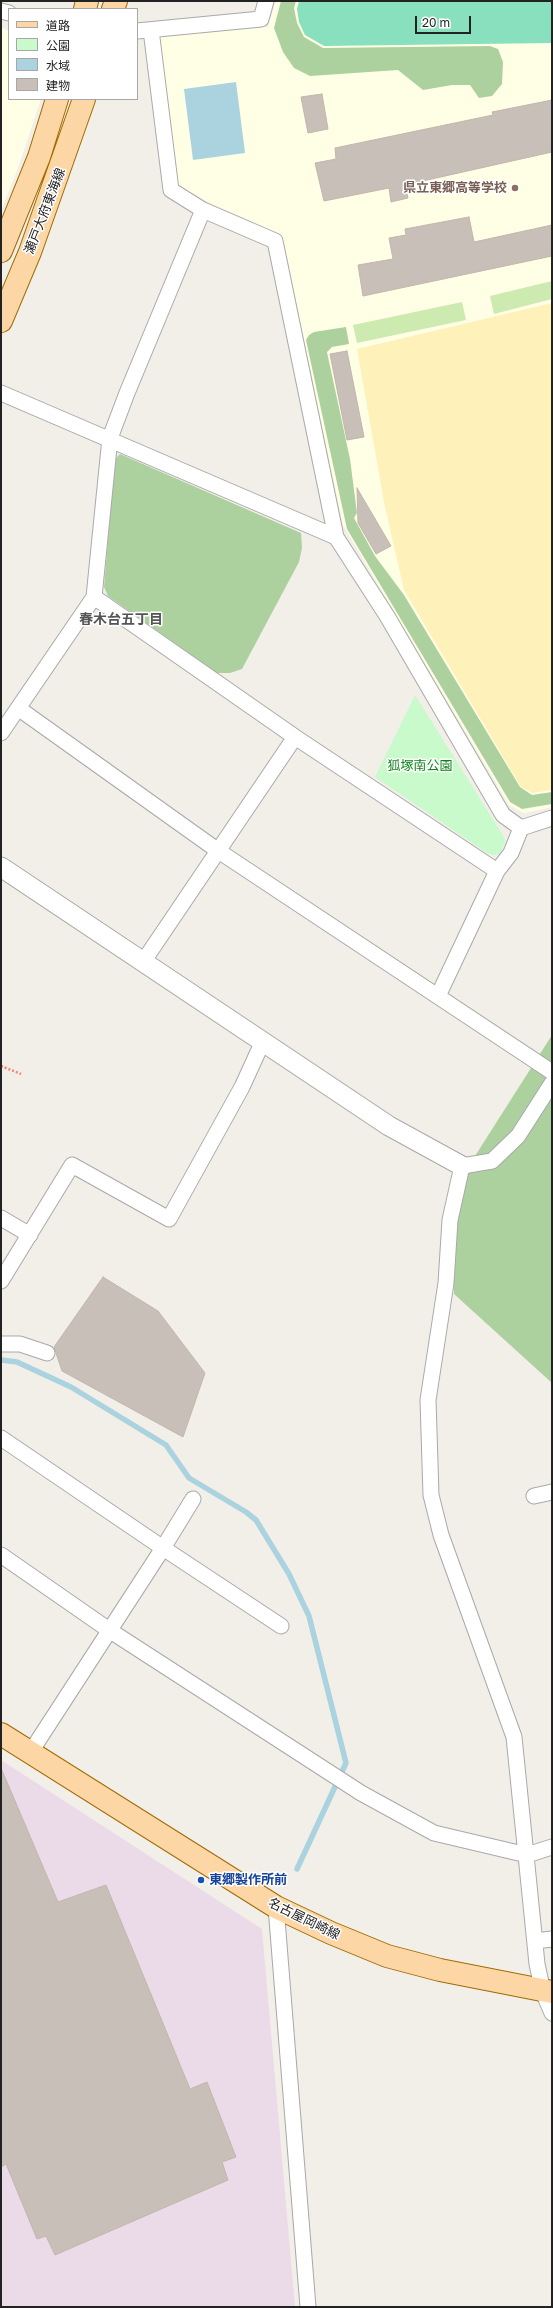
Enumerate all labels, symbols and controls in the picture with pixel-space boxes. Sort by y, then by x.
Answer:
legend [8,8,138,100]
scale bar [417,8,473,34]
text: 20 m [422,15,450,30]
text: 道路 [46,18,70,33]
text: 公園 [46,38,70,53]
text: 水域 [46,58,70,73]
text: 建物 [46,78,70,93]
street label: 瀬戸大府東海線 [21,166,69,256]
place label: 県立東郷高等学校 [403,180,507,196]
marker: 県立東郷高等学校 [510,183,520,193]
district label: 春木台五丁目 [79,612,163,628]
park label: 狐塚南公園 [388,758,452,774]
place label: 東郷製作所前 [209,1872,287,1888]
marker: 東郷製作所前 [196,1875,206,1885]
street label: 名古屋岡崎線 [266,1895,342,1943]

